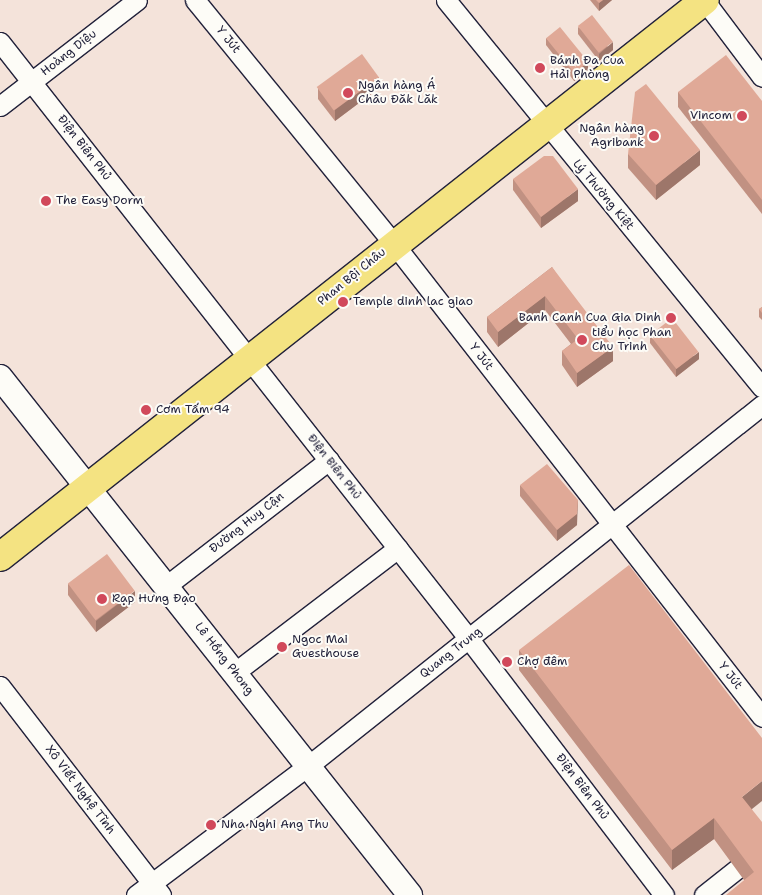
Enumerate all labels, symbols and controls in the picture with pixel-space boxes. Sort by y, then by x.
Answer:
street label: Y Jút [213,24,243,56]
street label: Hoàng Diệu [38,27,100,79]
place label: Bánh Đa Cua Hải Phòng [550,54,624,82]
marker: Bánh Đa Cua Hải Phòng [534,62,546,74]
place label: Ngân hàng Á Châu Đăk Lăk [358,79,438,107]
marker: Ngân hàng Á Châu Đăk Lăk [342,87,354,99]
place label: Vincom [690,109,732,123]
marker: Vincom [736,110,748,122]
street label: Điện Biên Phủ [54,112,114,184]
place label: Ngân hàng Agribank [579,122,644,150]
marker: Ngân hàng Agribank [648,130,660,142]
street label: Lý Thường Kiệt [569,157,637,233]
place label: The Easy Dorm [56,194,143,208]
marker: The Easy Dorm [40,195,52,207]
street label: Phan Bội Châu [315,245,389,309]
place label: Temple dinh lac giao [353,295,473,309]
marker: Temple dinh lac giao [337,296,349,308]
place label: Banh Canh Cua Gia Dinh [519,311,661,325]
marker: Banh Canh Cua Gia Dinh [665,312,677,324]
place label: tiểu học Phan Chu Trinh [592,326,671,354]
marker: tiểu học Phan Chu Trinh [576,334,588,346]
street label: Y Jút [466,341,496,373]
place label: Cơm Tấm 94 [156,403,230,417]
marker: Cơm Tấm 94 [140,404,152,416]
street label: Điện Biên Phủ [304,431,364,503]
street label: Đường Huy Cận [207,489,287,557]
place label: Rạp Hưng Đạo [112,592,196,606]
marker: Rạp Hưng Đạo [96,593,108,605]
street label: Lê Hồng Phong [191,620,257,698]
street label: Quang Trung [417,624,485,682]
place label: Ngoc Mai Guesthouse [292,633,359,661]
marker: Ngoc Mai Guesthouse [276,641,288,653]
place label: Chợ đêm [517,655,567,669]
marker: Chợ đêm [501,656,513,668]
street label: Y Jút [715,660,745,692]
street label: Xô Viết Nghệ Tĩnh [42,743,118,837]
street label: Điện Biên Phủ [553,751,611,823]
place label: Nha Nghi Ang Thu [221,818,329,832]
marker: Nha Nghi Ang Thu [205,819,217,831]

